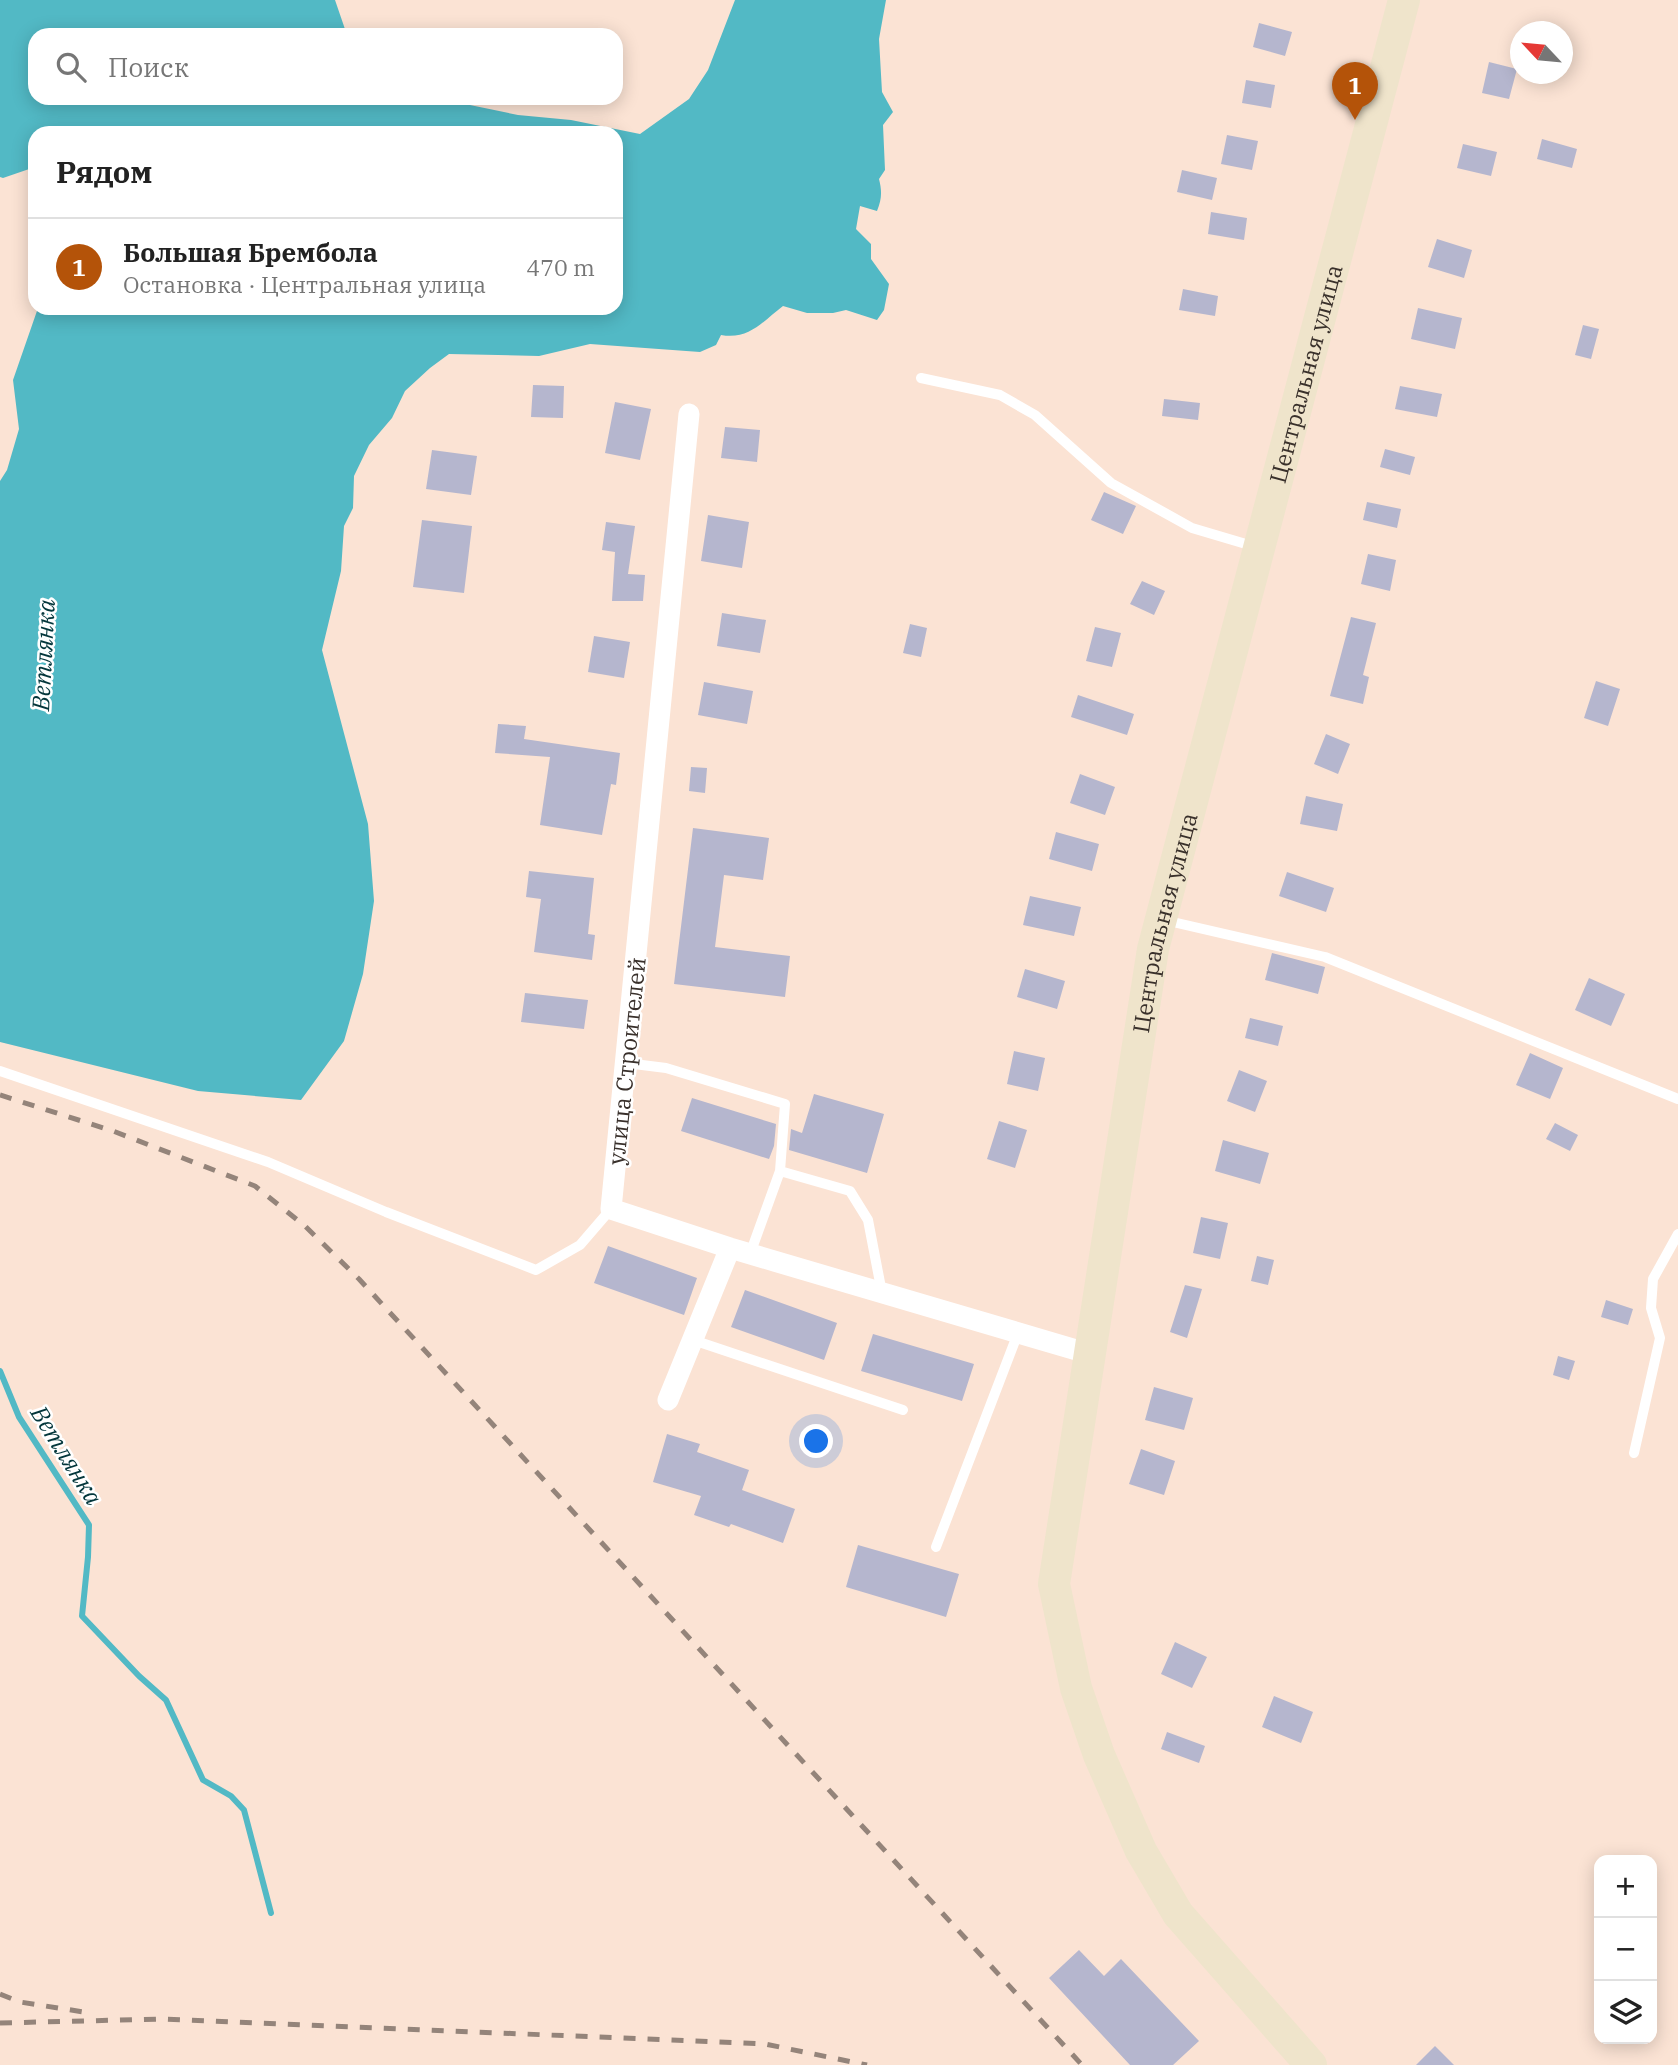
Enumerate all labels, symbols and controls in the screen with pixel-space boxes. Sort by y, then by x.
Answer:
north arrow [1510,21,1573,84]
search box [28,28,623,105]
icon: search [52,48,90,86]
text: Поиск [108,50,189,84]
pin: 1 [1332,62,1378,120]
text: Рядом [56,152,152,191]
text: Большая Брембола [123,235,378,269]
text: 1 [72,252,86,282]
text: 470 m [526,252,595,282]
street label: Центральная улица [1262,261,1348,486]
text: Остановка · Центральная улица [123,269,486,299]
water label: Ветлянка [24,598,62,713]
street label: Центральная улица [1125,809,1203,1035]
street label: улица Строителей [600,956,652,1166]
water label: Ветлянка [23,1398,110,1511]
your location [799,1424,833,1458]
map controls [1594,1855,1657,2044]
button: + [1594,1855,1657,1918]
button: − [1594,1918,1657,1981]
button: layers [1594,1981,1657,2044]

